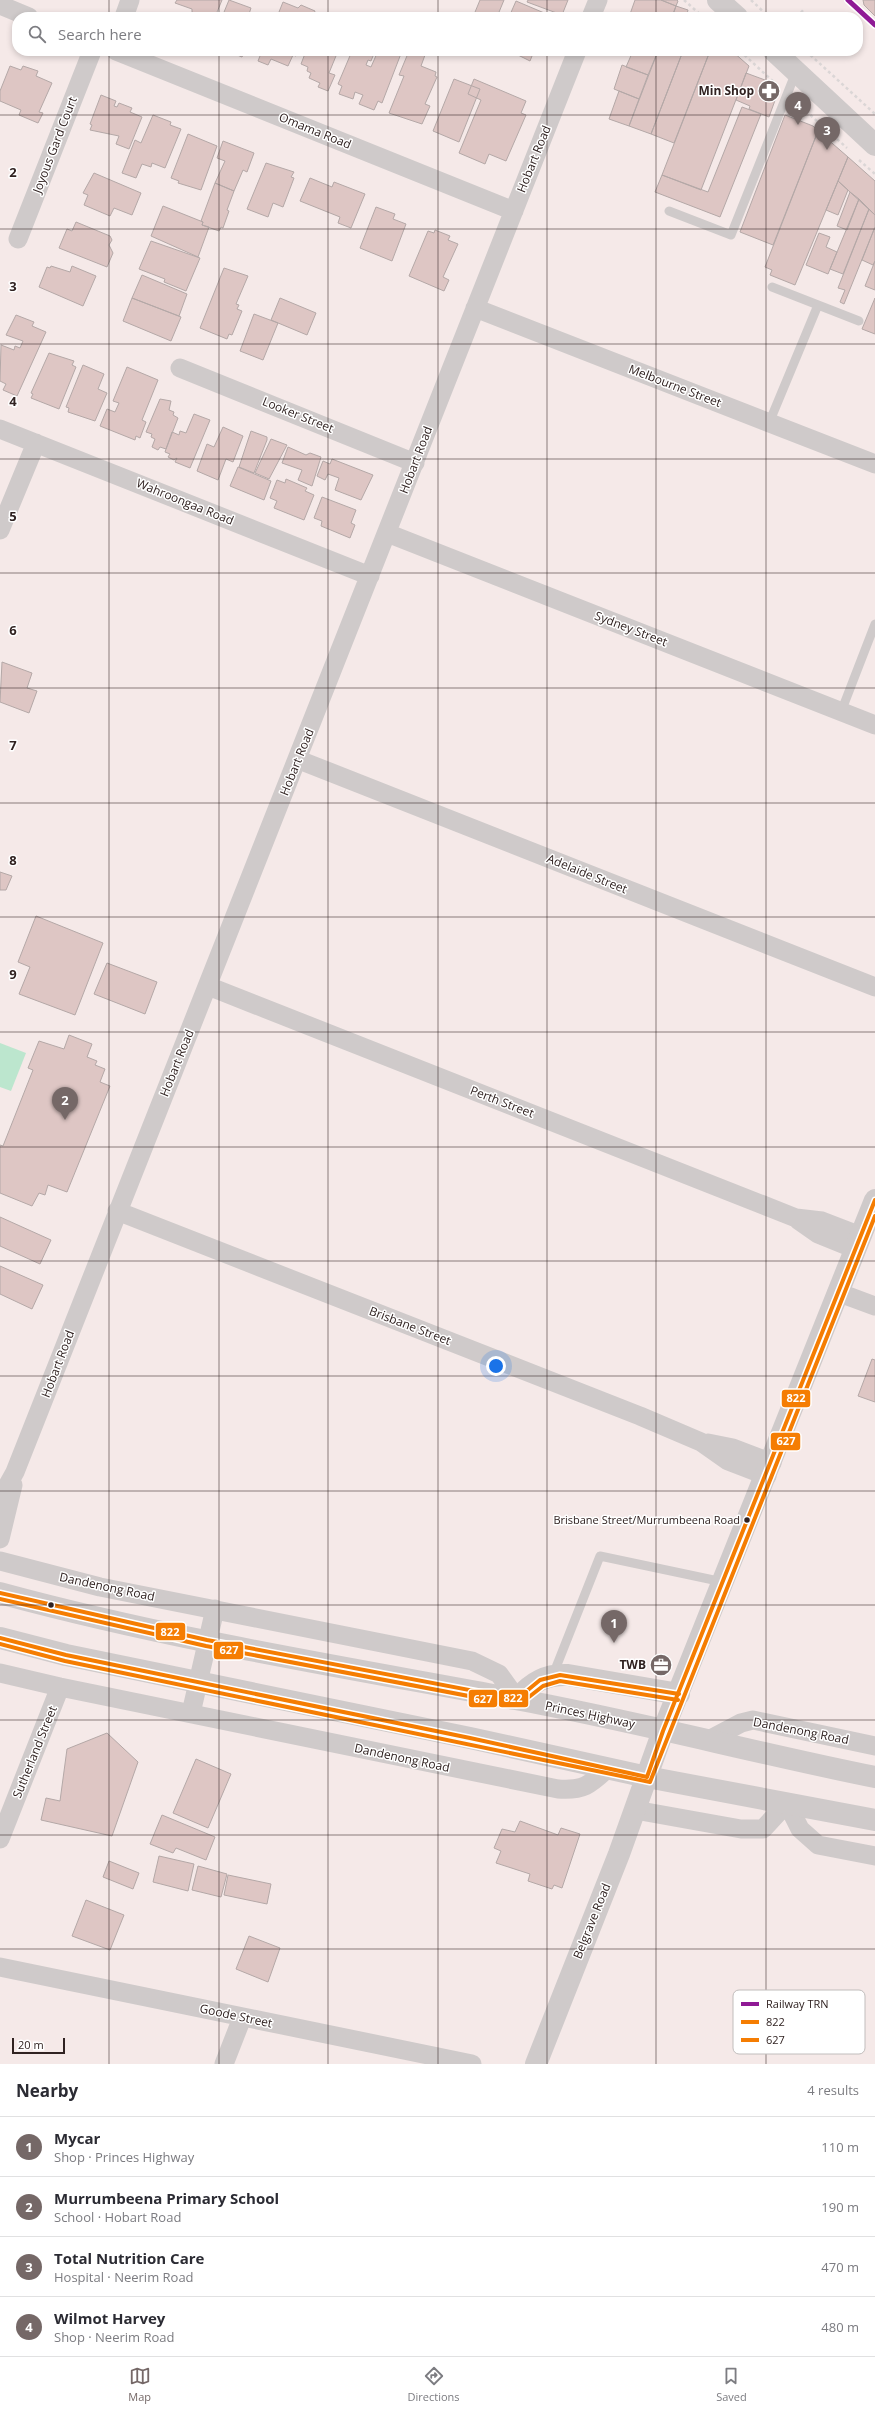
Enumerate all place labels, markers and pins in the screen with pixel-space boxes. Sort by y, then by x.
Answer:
pharmacy icon: Min Shop [756,78,782,104]
place label: Min Shop [699,82,754,99]
pin: 4 [785,92,811,125]
pin: 3 [814,117,840,150]
pin: 2 [52,1087,78,1120]
place label: Brisbane Street/Murrumbeena Road [553,1512,740,1527]
marker: Brisbane Street/Murrumbeena Road [742,1515,752,1525]
unlabelled marker [46,1600,56,1610]
pin: 1 [601,1610,627,1643]
office icon: TWB [648,1652,674,1678]
place label: TWB [619,1656,646,1673]

